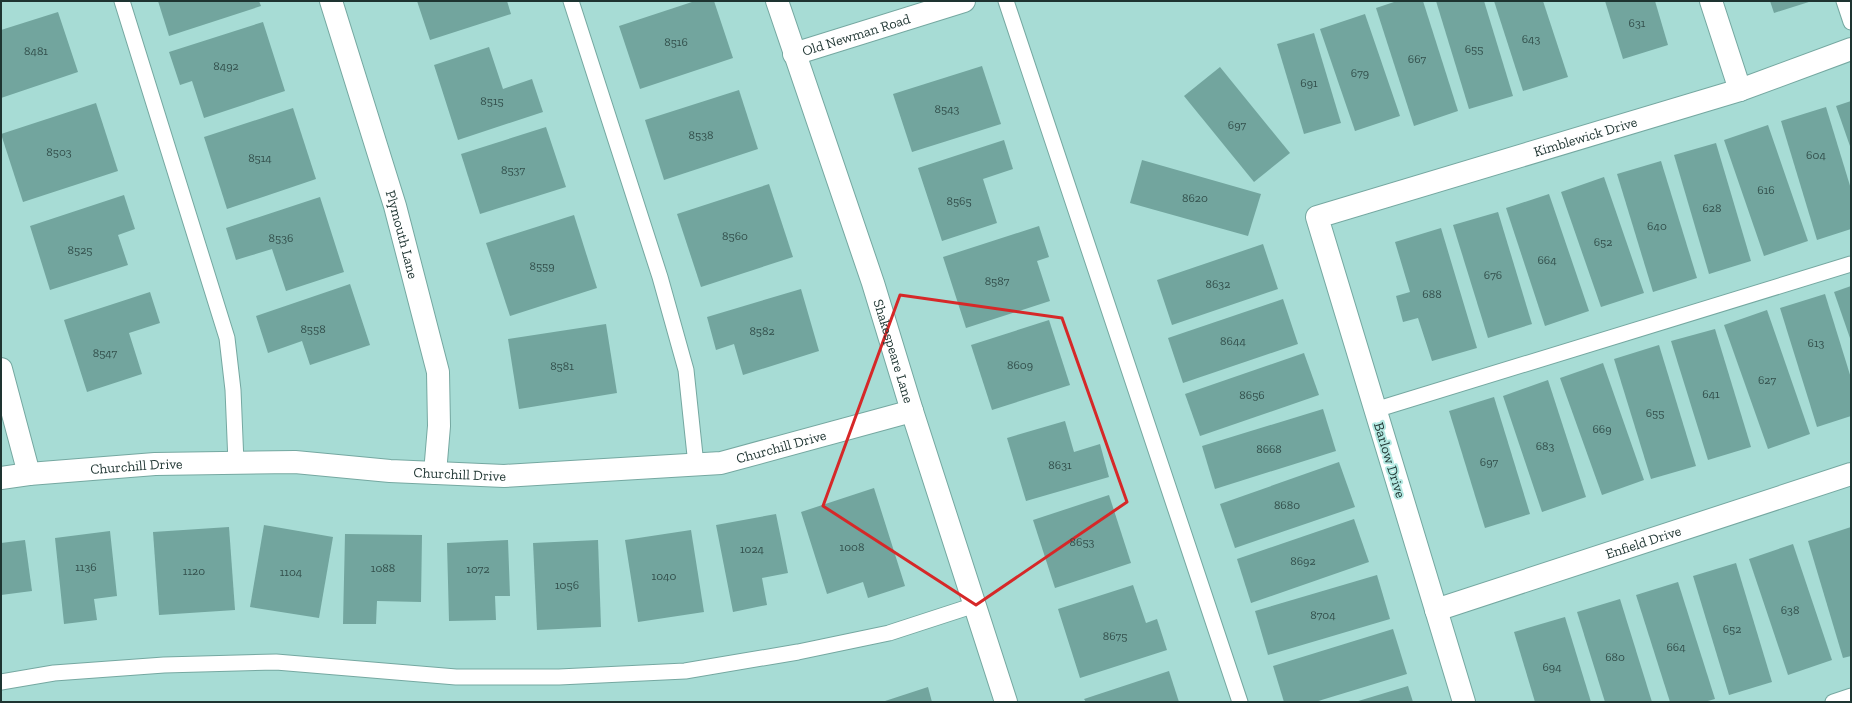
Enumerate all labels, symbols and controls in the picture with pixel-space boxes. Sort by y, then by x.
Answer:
street label: Old Newman Road [800,10,913,60]
house number: 631 [1629,16,1646,30]
house number: 643 [1522,32,1540,46]
house number: 8516 [664,35,688,49]
house number: 655 [1465,42,1483,56]
house number: 8481 [24,44,48,58]
house number: 667 [1408,52,1427,66]
house number: 8492 [213,59,239,73]
house number: 679 [1351,66,1369,80]
house number: 691 [1300,76,1318,90]
house number: 8515 [480,94,504,108]
house number: 8543 [935,102,960,116]
street label: Kimblewick Drive [1532,113,1640,160]
house number: 697 [1228,118,1247,132]
house number: 8538 [689,128,713,142]
house number: 8503 [46,145,72,159]
house number: 604 [1806,148,1826,162]
house number: 8514 [248,151,272,165]
house number: 8537 [501,163,525,177]
house number: 616 [1757,183,1775,197]
street label: Plymouth Lane [382,188,422,281]
house number: 8620 [1182,191,1208,205]
house number: 8565 [946,194,972,208]
house number: 628 [1702,201,1722,215]
house number: 640 [1647,219,1667,233]
house number: 8560 [722,229,748,243]
house number: 8536 [269,231,293,245]
house number: 652 [1594,235,1612,249]
house number: 8525 [68,243,92,257]
house number: 664 [1537,253,1557,267]
house number: 8559 [529,259,555,273]
house number: 676 [1484,268,1502,282]
house number: 8587 [985,274,1010,288]
house number: 8632 [1206,277,1230,291]
house number: 688 [1422,287,1442,301]
street label: Shakespeare Lane [869,297,917,406]
house number: 8558 [300,322,326,336]
house number: 8582 [749,324,775,338]
house number: 8644 [1220,334,1246,348]
house number: 613 [1808,336,1825,350]
house number: 8547 [93,346,118,360]
house number: 8609 [1007,358,1033,372]
house number: 8581 [550,359,574,373]
house number: 627 [1758,373,1776,387]
house number: 641 [1702,387,1720,401]
house number: 8656 [1239,388,1265,402]
house number: 655 [1646,406,1664,420]
street label: Barlow Drive [1370,420,1409,500]
house number: 669 [1592,422,1612,436]
street label: Churchill Drive [734,427,829,467]
house number: 683 [1536,439,1554,453]
house number: 8668 [1256,442,1282,456]
house number: 697 [1480,455,1499,469]
street label: Churchill Drive [90,456,183,478]
house number: 8631 [1048,458,1072,472]
street label: Churchill Drive [413,464,507,485]
house number: 8680 [1274,498,1300,512]
street label: Enfield Drive [1603,522,1684,563]
house number: 8653 [1070,535,1095,549]
house number: 1008 [840,540,864,554]
house number: 1024 [740,542,765,556]
house number: 8692 [1290,554,1316,568]
house number: 1136 [75,560,97,574]
house number: 1088 [371,561,395,575]
house number: 1072 [466,562,490,576]
house number: 1120 [183,564,205,578]
house number: 1104 [280,565,303,579]
house number: 1040 [652,569,677,583]
house number: 1056 [555,578,579,592]
house number: 638 [1781,603,1799,617]
house number: 8704 [1310,608,1336,622]
house number: 652 [1723,622,1741,636]
house number: 8675 [1103,629,1127,643]
house number: 664 [1666,640,1686,654]
house number: 680 [1605,650,1625,664]
house number: 694 [1542,660,1562,674]

